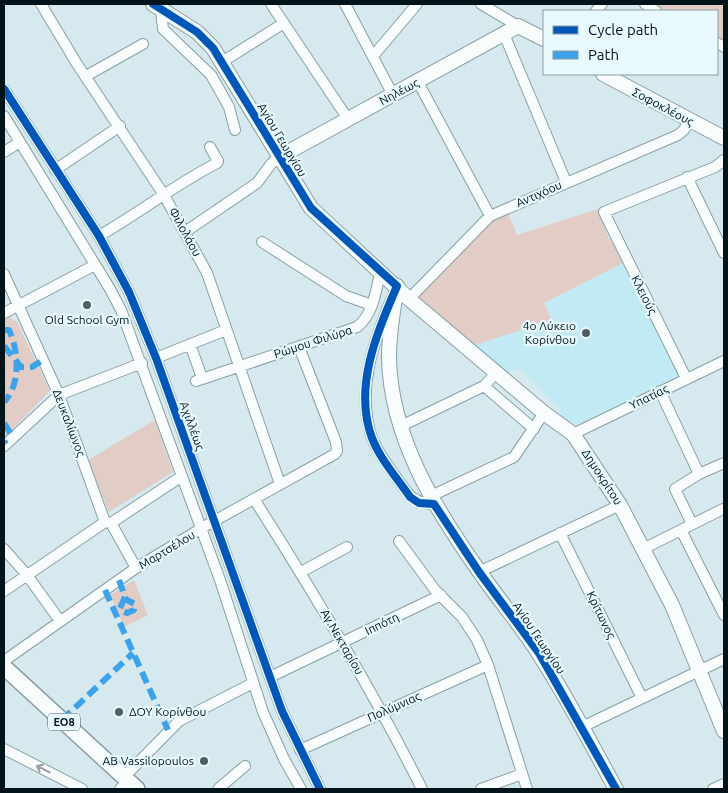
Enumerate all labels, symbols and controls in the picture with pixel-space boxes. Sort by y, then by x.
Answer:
legend [543,10,718,75]
text: Cycle path [588,21,658,38]
text: Path [588,46,619,63]
street label: Νηλέως [377,76,422,108]
street label: Σοφοκλέους [630,85,697,129]
street label: Αγίου Γεωργίου [255,101,310,179]
street label: Αντιχόου [514,178,564,209]
street label: Φιλολάου [167,205,204,258]
street label: Κλειούς [628,273,660,317]
marker: Old School Gym [81,299,93,311]
place label: Old School Gym [45,313,129,326]
place label: 4ο Λύκειο Κορίνθου [523,319,576,346]
street label: Ρώμου Φιλύρα [272,323,354,360]
marker: 4ο Λύκειο Κορίνθου [580,327,592,339]
street label: Υπατίας [627,381,671,412]
street label: Δευκαλίωνος [50,387,88,459]
street label: Αχιλλέως [177,400,207,453]
street label: Δημοκρίτου [580,446,625,507]
street label: Μαρτσέλου [136,528,197,571]
street label: Κρίτωνος [584,589,619,641]
street label: Αγίου Γεωργίου [511,599,568,676]
street label: Αγ.Νεκταρίου [318,607,366,677]
street label: Ιππότη [363,610,401,637]
street label: Πολύμνιας [365,689,423,725]
place label: ΔΟΥ Κορίνθου [129,705,206,718]
marker: ΔΟΥ Κορίνθου [113,706,125,718]
road number: ΕΟ8 [48,714,80,730]
place label: AB Vassilopoulos [102,754,194,767]
marker: AB Vassilopoulos [198,755,210,767]
one-way arrow [36,764,51,773]

